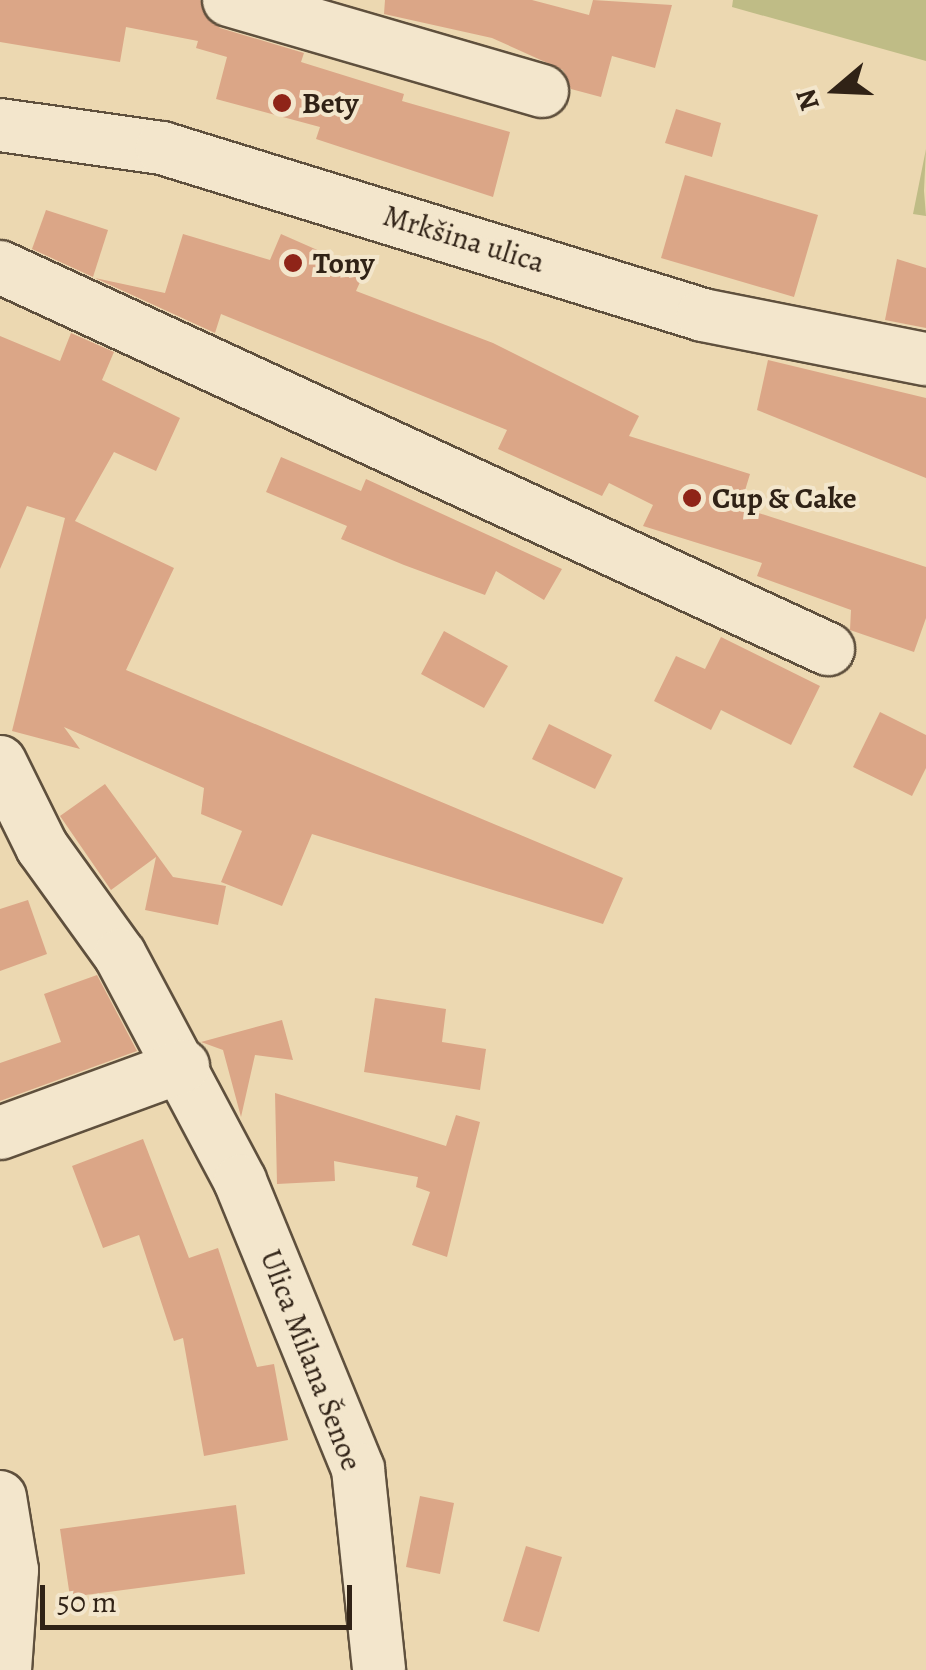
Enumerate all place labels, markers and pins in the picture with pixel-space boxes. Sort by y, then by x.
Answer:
place label: Bety [302,85,358,121]
marker: Bety [271,92,293,114]
place label: Tony [313,245,374,281]
marker: Tony [282,252,304,274]
place label: Cup & Cake [712,480,857,516]
marker: Cup & Cake [681,487,703,509]

